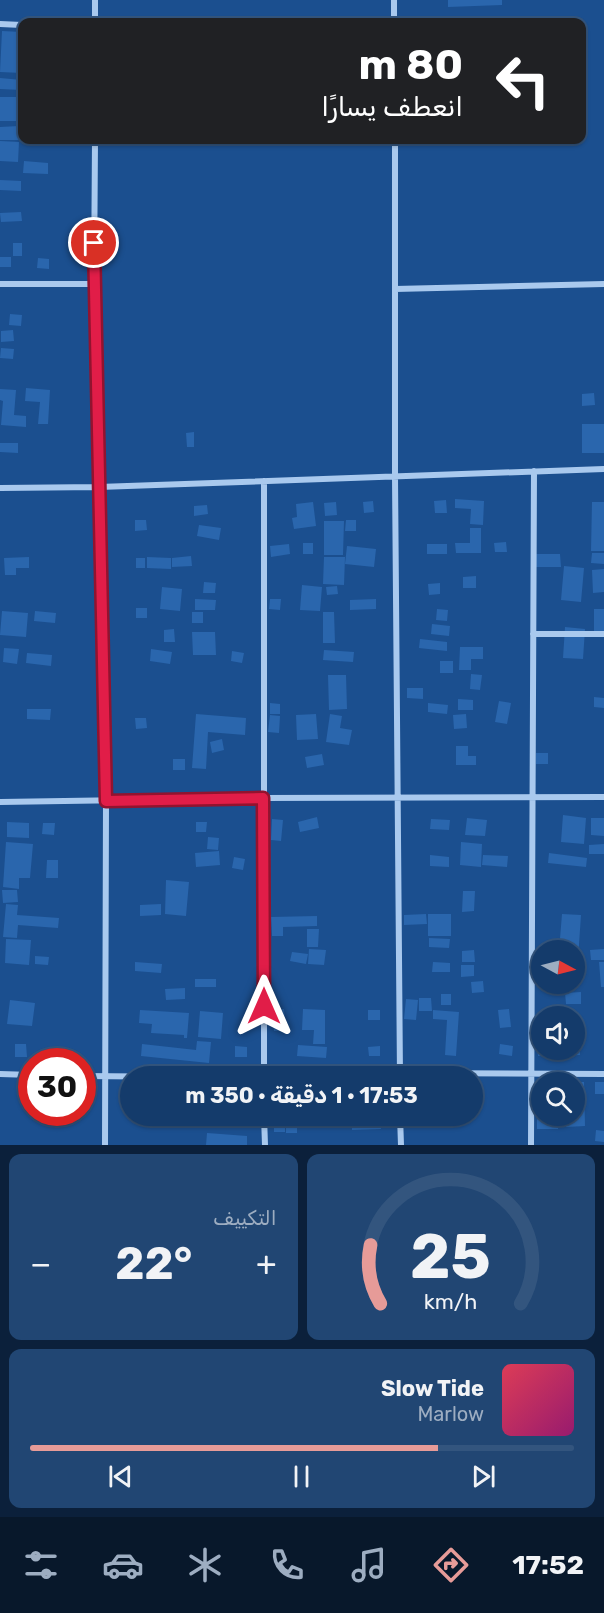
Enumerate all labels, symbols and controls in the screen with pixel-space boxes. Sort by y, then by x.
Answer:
text: 80 m [359,40,463,90]
icon: left [484,42,562,120]
text: انعطف يسارًا [321,91,463,123]
pin [68,217,119,268]
icon: arrive [77,226,110,259]
north arrow [531,940,585,994]
map controls [531,940,585,1126]
position arrow [232,974,296,1038]
button: sound [531,1006,585,1060]
speed limit sign: 30 [18,1048,96,1126]
button: search [531,1072,585,1126]
text: 17:53 · 1 دقيقة · 350 m [185,1082,418,1109]
text: التكييف [213,1206,277,1230]
text: 25 [410,1220,491,1294]
text: 22° [115,1237,192,1290]
text: − [30,1244,51,1283]
text: + [256,1244,276,1283]
text: km/h [424,1289,478,1314]
text: Slow Tide [381,1375,484,1402]
text: Marlow [417,1402,484,1426]
icon: previous [104,1460,137,1493]
icon: pause [285,1460,318,1493]
icon: next [467,1460,500,1493]
icon: filters [20,1544,62,1586]
icon: car [102,1544,144,1586]
icon: climate [184,1544,226,1586]
icon: phone [266,1544,308,1586]
icon: music [348,1544,390,1586]
icon: directions [430,1544,472,1586]
text: 17:52 [512,1549,584,1581]

